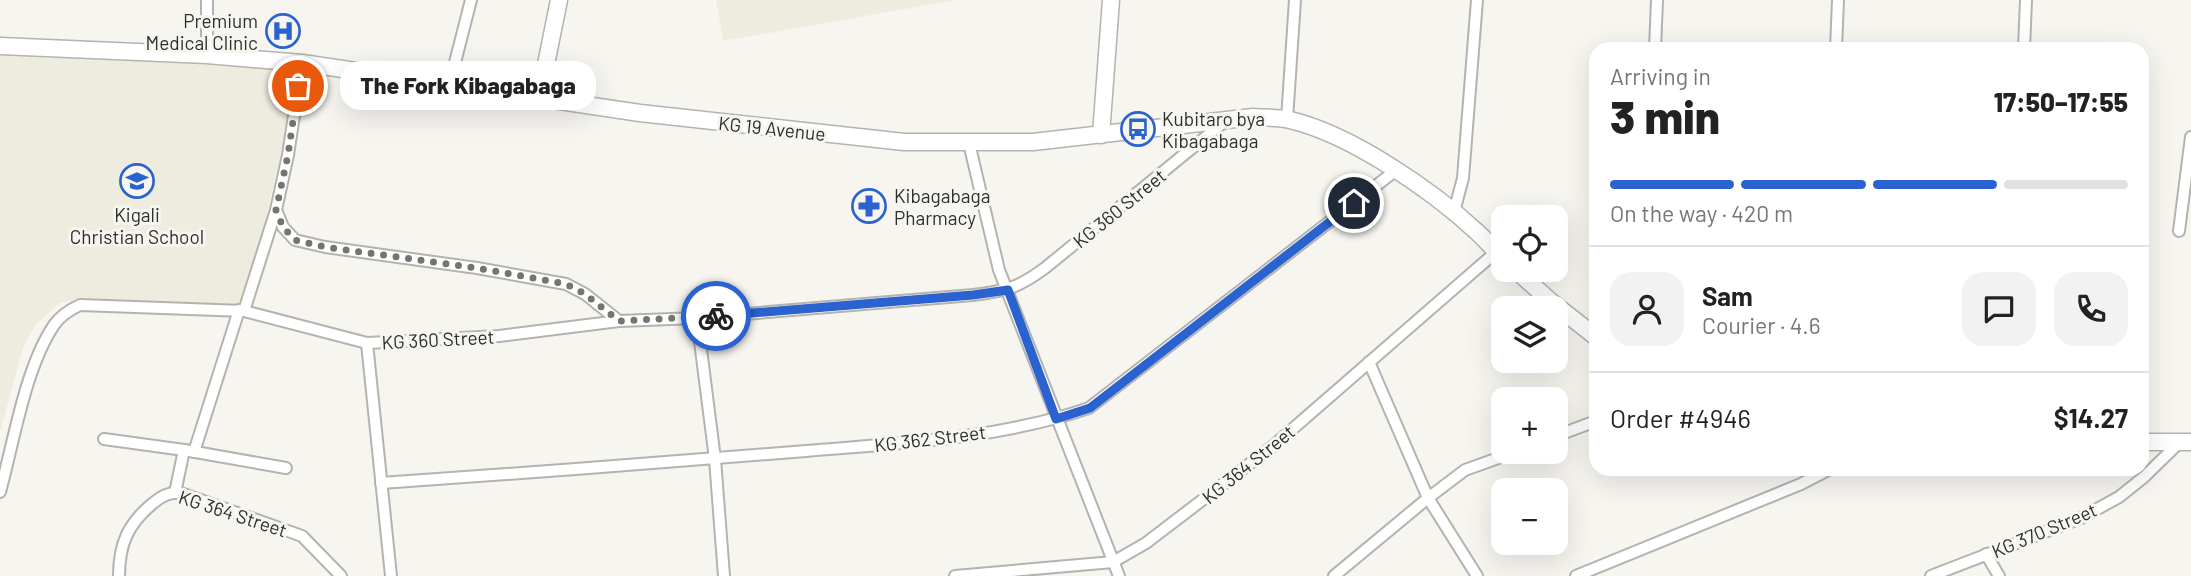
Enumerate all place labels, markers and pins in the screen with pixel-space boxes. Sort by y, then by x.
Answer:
place label: Premium Medical Clinic [146,9,258,54]
hospital icon: Premium Medical Clinic [264,12,302,50]
pin [268,56,328,116]
callout: The Fork Kibagabaga [340,62,596,110]
place label: Kubitaro bya Kibagabaga [1162,107,1265,152]
bus stop icon: Kubitaro bya Kibagabaga [1119,110,1157,148]
school or university icon: Kigali Christian School [118,162,156,200]
pin [1324,173,1384,233]
place label: Kibagabaga Pharmacy [894,184,990,229]
pharmacy icon: Kibagabaga Pharmacy [850,187,888,225]
place label: Kigali Christian School [70,203,204,248]

